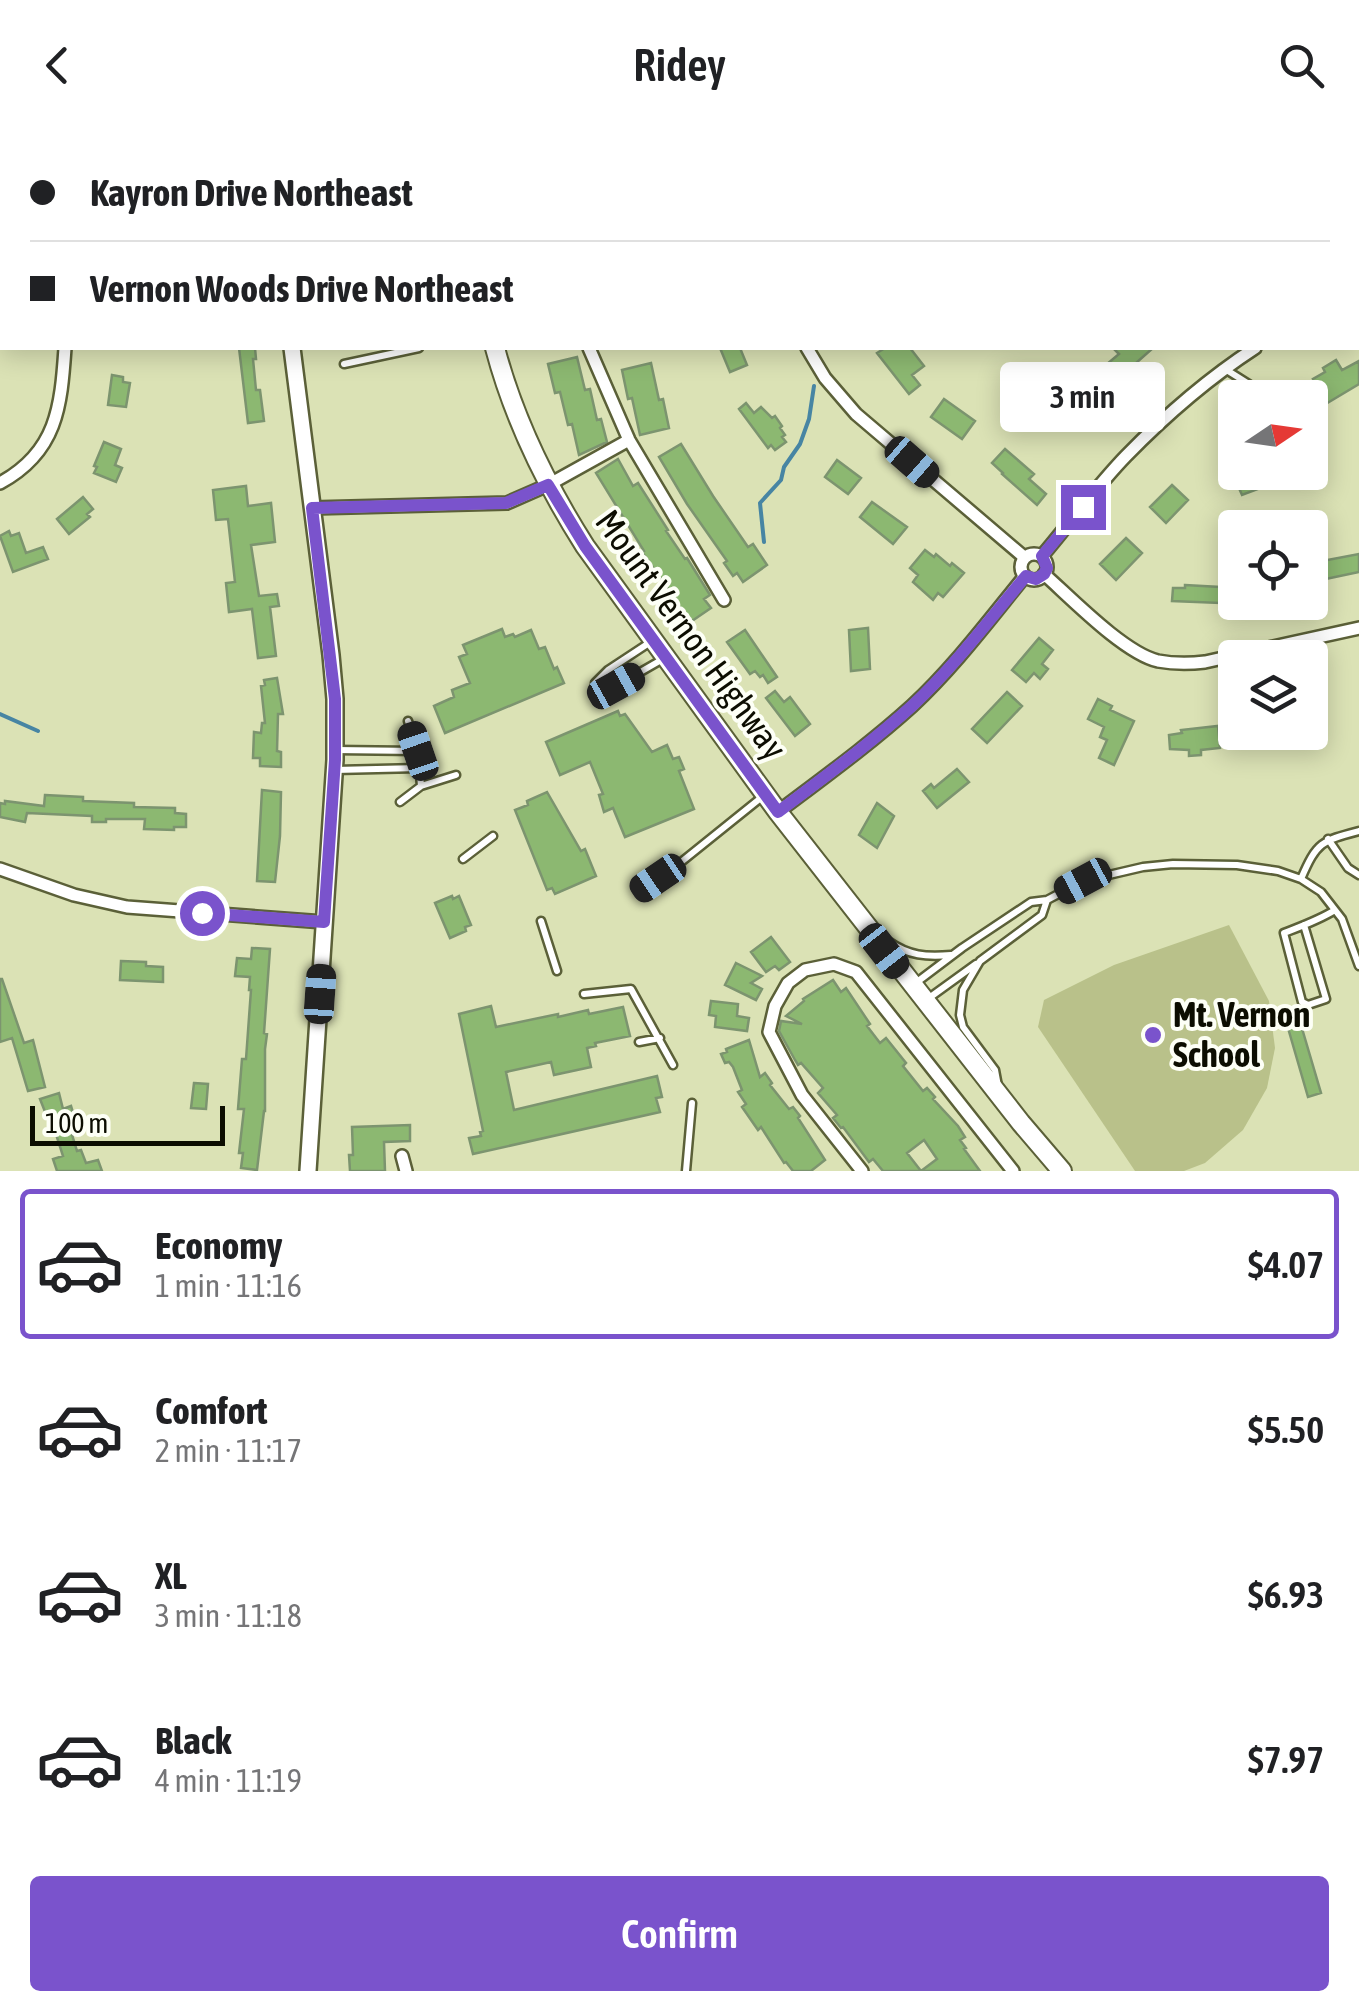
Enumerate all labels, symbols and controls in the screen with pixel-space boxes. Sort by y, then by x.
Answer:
icon: back [30,38,85,93]
icon: search [1274,38,1329,93]
text: Ridey [633,39,726,91]
text: Kayron Drive Northeast [90,171,413,214]
text: Vernon Woods Drive Northeast [90,267,513,310]
callout: 3 min [1000,362,1166,432]
text: 3 min [1050,378,1115,415]
north arrow [1218,380,1328,490]
map controls [1218,380,1328,750]
car [880,431,944,493]
route end [1061,485,1106,530]
street label: Mount Vernon Highway [588,502,796,767]
button: locate [1218,510,1328,620]
button: layers [1218,640,1328,750]
car [582,658,650,714]
car [394,718,442,784]
car [625,849,691,907]
car [1049,854,1117,908]
route start [180,891,225,936]
car [854,918,914,984]
car [303,963,337,1025]
place label: Mt. Vernon School [1173,994,1310,1074]
marker: Mt. Vernon School [1142,1024,1164,1046]
scale bar [30,1101,225,1146]
text: 100 m [45,1107,108,1139]
icon: car [35,1219,125,1309]
text: Economy [155,1224,282,1267]
text: $4.07 [1248,1243,1324,1286]
text: 1 min · 11:16 [155,1267,302,1304]
icon: car [35,1384,125,1474]
text: Comfort [155,1389,267,1432]
text: $5.50 [1248,1408,1324,1451]
text: 2 min · 11:17 [155,1432,302,1469]
icon: car [35,1549,125,1639]
text: XL [155,1554,187,1597]
text: $6.93 [1248,1573,1324,1616]
text: 3 min · 11:18 [155,1597,302,1634]
icon: car [35,1714,125,1804]
text: Black [155,1719,232,1762]
text: $7.97 [1248,1738,1324,1781]
text: 4 min · 11:19 [155,1762,302,1799]
button: Confirm [30,1876,1329,1991]

